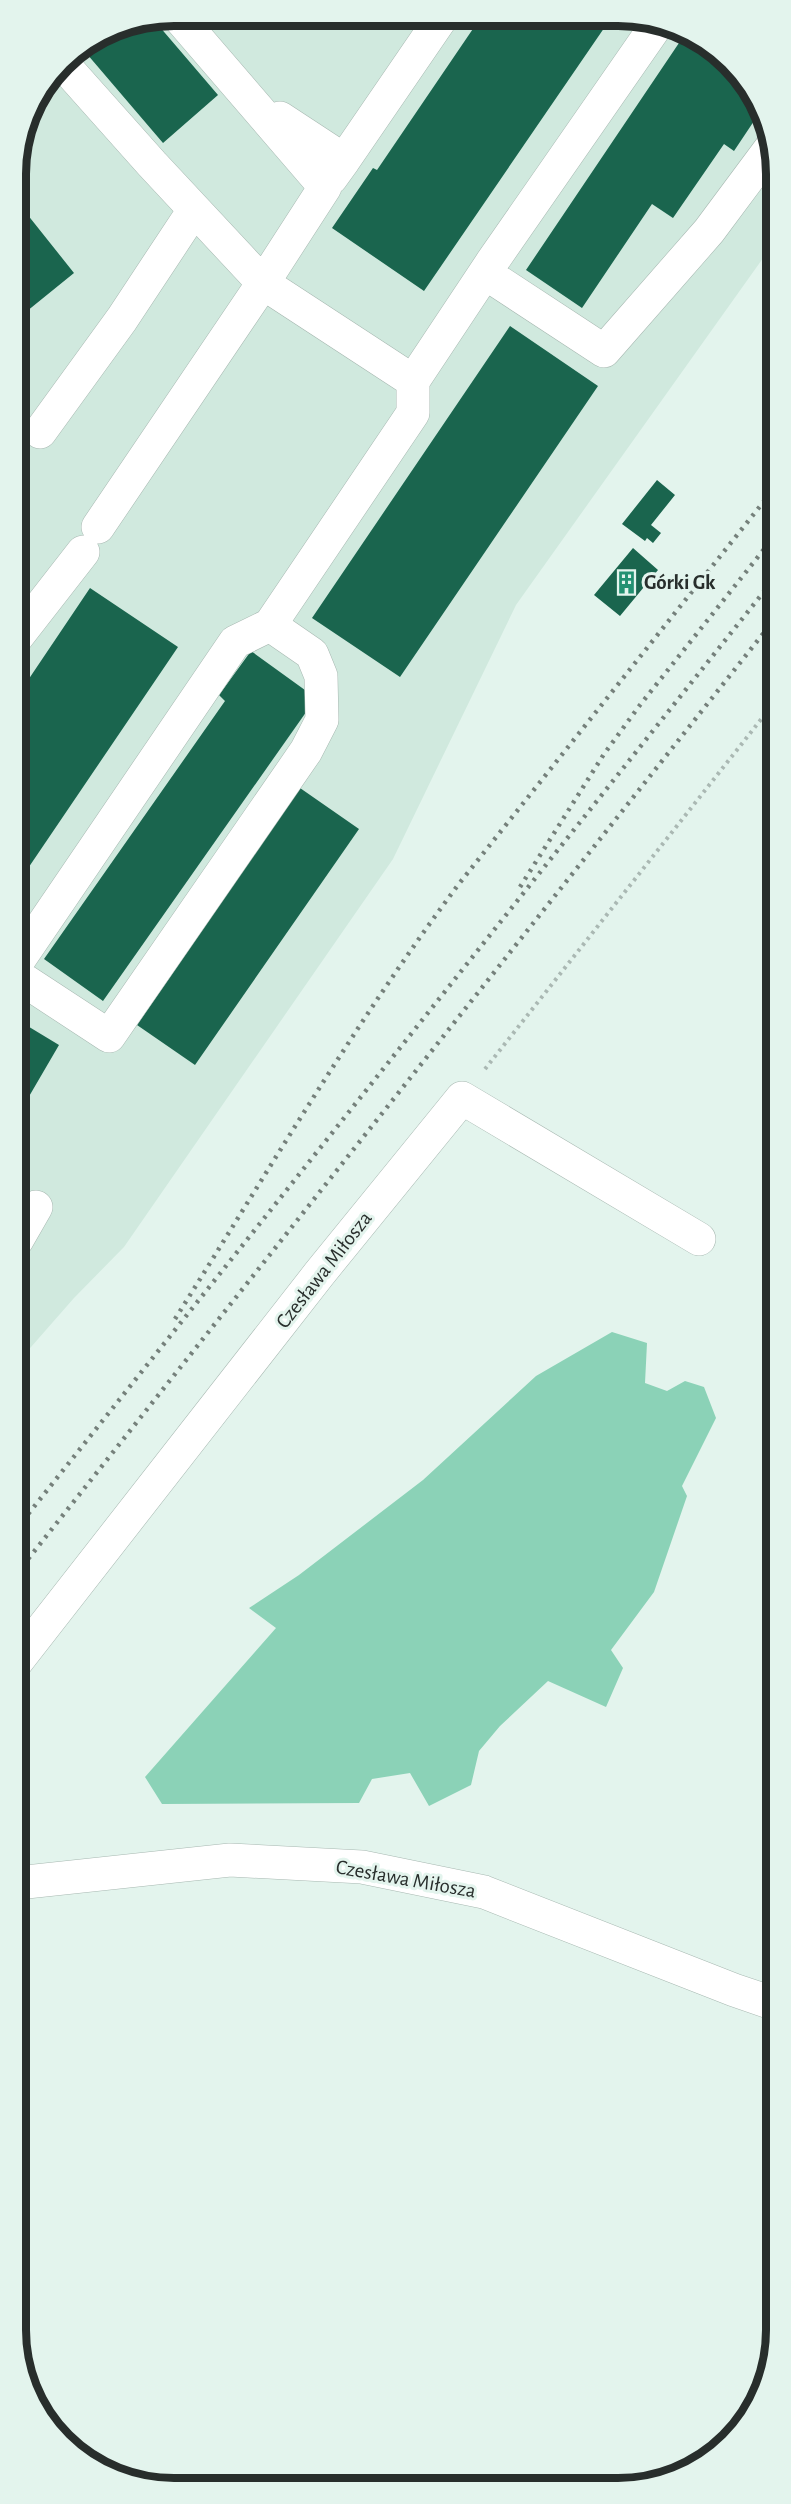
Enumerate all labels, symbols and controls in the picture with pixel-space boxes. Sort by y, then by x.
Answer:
building icon: Górki Gk [613,569,639,595]
place label: Górki Gk [644,572,716,593]
street label: Czesława Miłosza [272,1207,376,1332]
street label: Czesława Miłosza [334,1856,478,1902]

